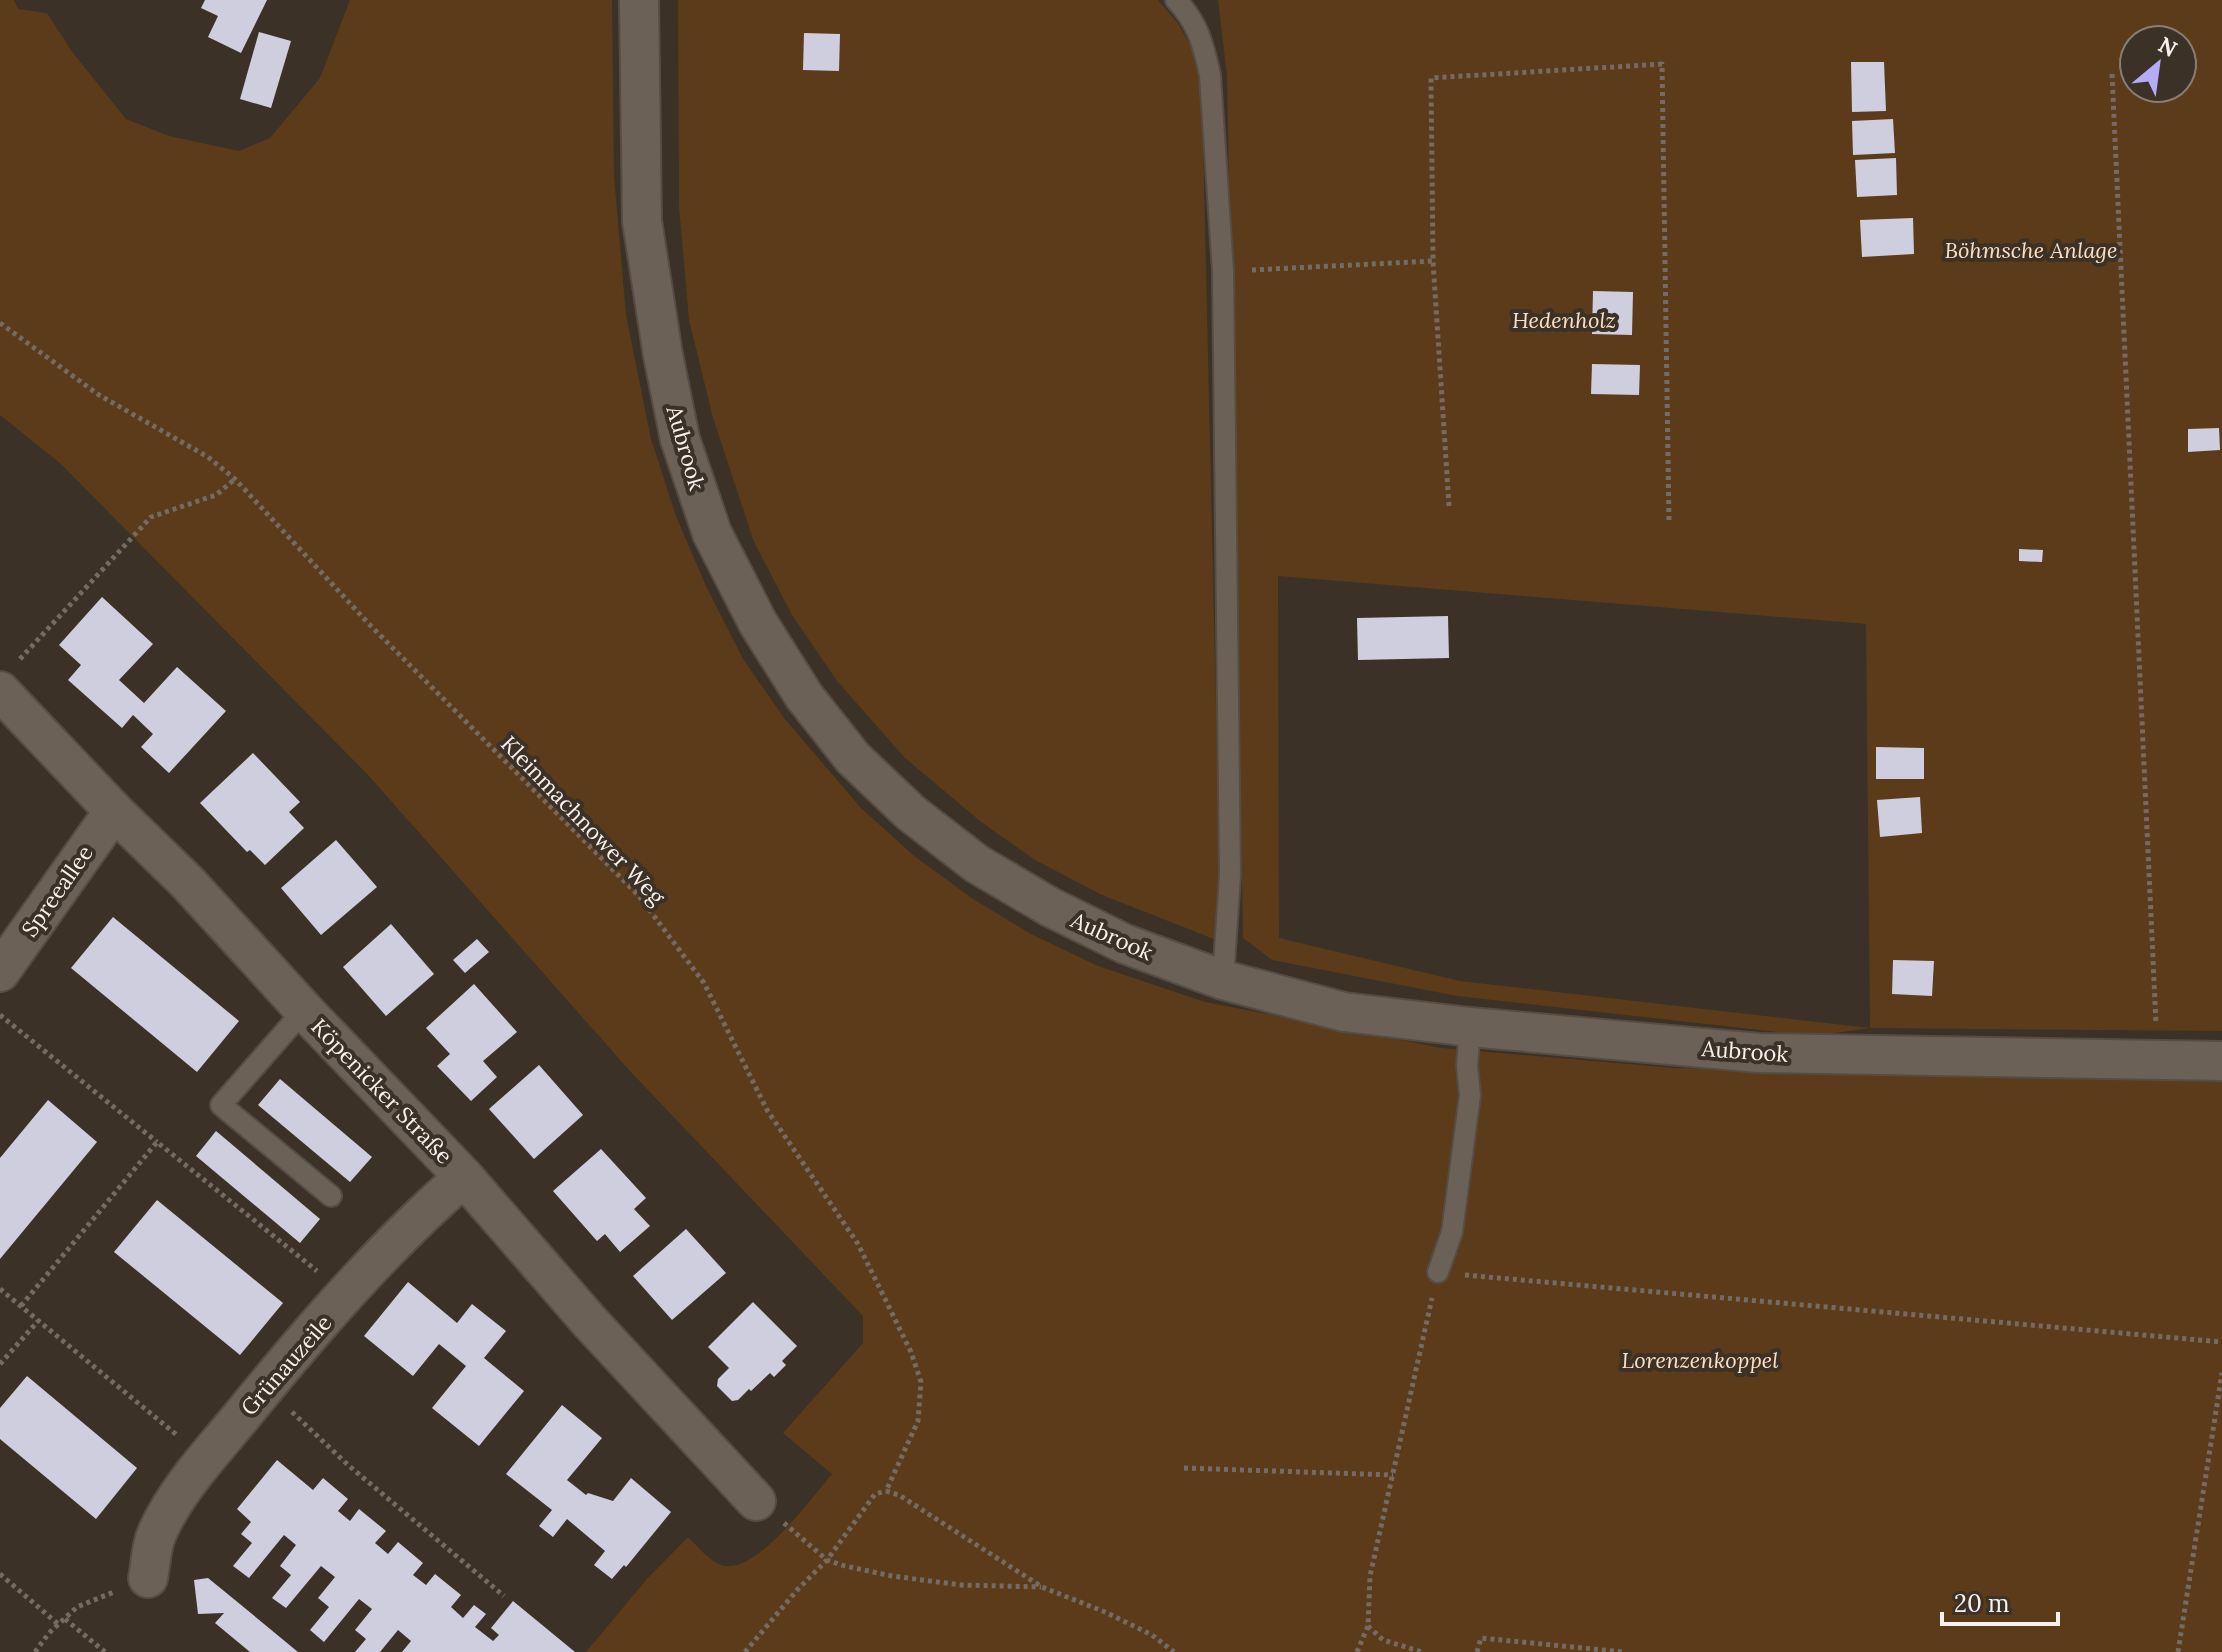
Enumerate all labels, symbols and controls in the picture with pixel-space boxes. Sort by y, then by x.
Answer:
north arrow [2118,24,2198,104]
text: N [2153,30,2182,63]
park label: Böhmsche Anlage [1944,236,2118,264]
park label: Hedenholz [1512,306,1616,334]
street label: Aubrook [660,402,711,494]
street label: Kleinmachnower Weg [495,730,671,911]
street label: Spreeallee [15,840,99,942]
street label: Aubrook [1066,905,1157,966]
street label: Köpenicker Straße [305,1012,459,1170]
street label: Aubrook [1700,1034,1789,1068]
street label: Grünauzeile [235,1309,337,1421]
park label: Lorenzenkoppel [1621,1346,1779,1374]
scale bar [1942,1576,2058,1626]
text: 20 m [1954,1588,2010,1619]

